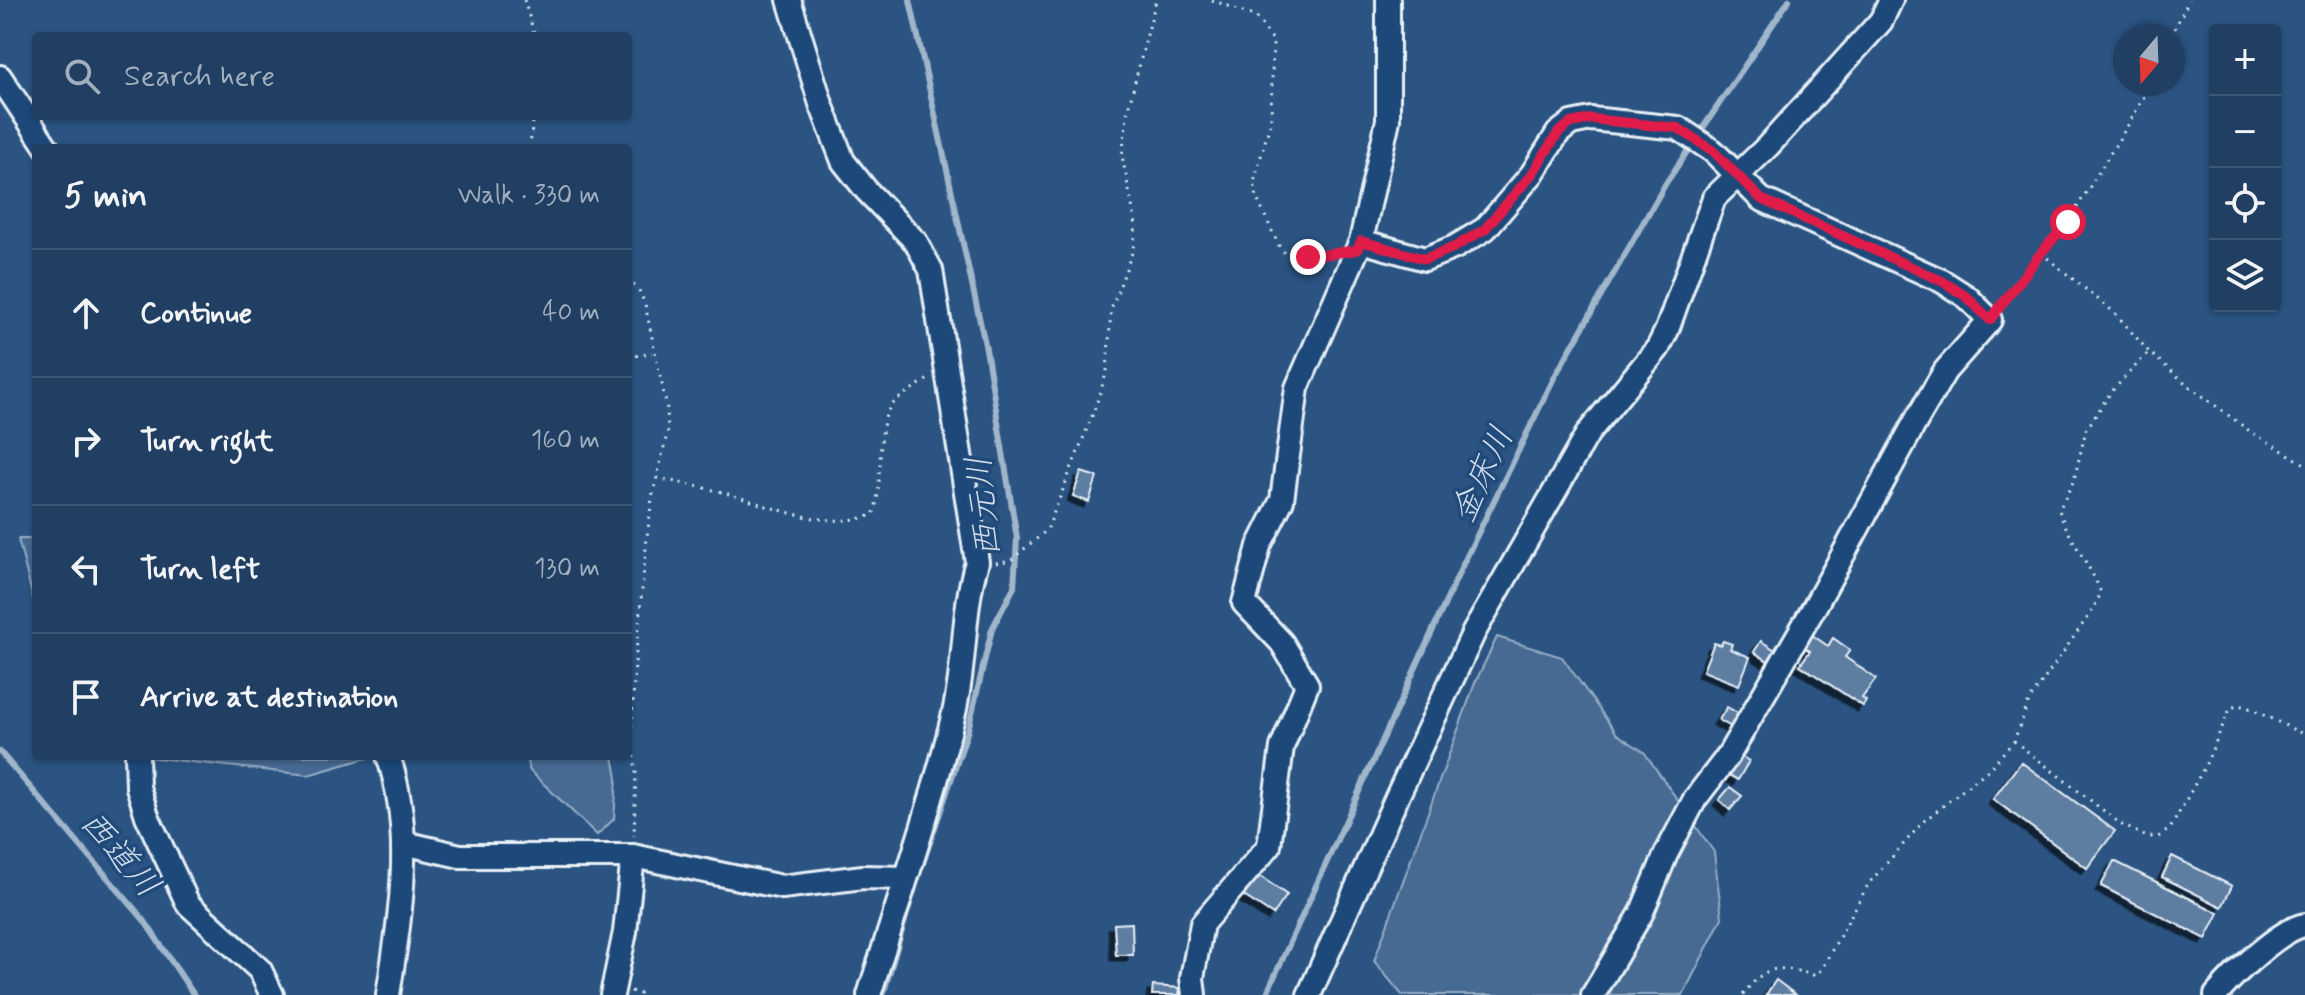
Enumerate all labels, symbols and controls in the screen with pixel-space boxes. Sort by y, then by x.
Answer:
north arrow [2113,24,2185,96]
map controls [2209,24,2281,312]
button: + [2209,24,2281,96]
search box [32,32,632,120]
icon: search [60,54,104,98]
text: Search here [124,57,275,96]
button: − [2209,96,2281,168]
button: locate [2209,168,2281,240]
text: 5 min [64,174,147,219]
text: Walk · 330 m [458,179,600,213]
route start [2050,204,2086,240]
route end [1290,239,1326,275]
button: layers [2209,240,2281,312]
icon: ahead [64,291,108,335]
text: Continue [140,294,252,333]
text: 40 m [542,296,600,330]
icon: right [64,419,108,463]
water label: 金床川 [1441,419,1525,531]
text: Turn right [140,422,273,461]
text: 160 m [531,424,600,458]
water label: 西元川 [957,454,1012,560]
icon: left [64,547,108,591]
text: Turn left [140,550,260,589]
text: 130 m [534,552,600,586]
icon: arrive [64,675,108,719]
text: Arrive at destination [140,678,398,717]
water label: 西道川 [69,801,170,908]

